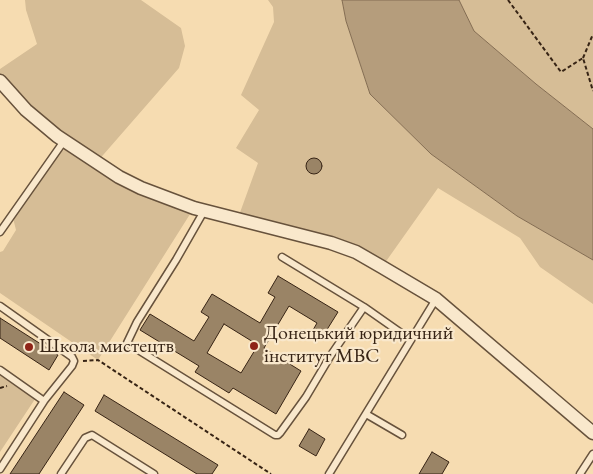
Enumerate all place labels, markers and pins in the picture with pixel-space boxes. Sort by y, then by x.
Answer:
place label: Донецький юридичний інститут МВС [264,322,453,369]
place label: Школа мистецтв [39,335,174,359]
marker: Донецький юридичний інститут МВС [248,340,260,352]
marker: Школа мистецтв [23,341,35,353]

